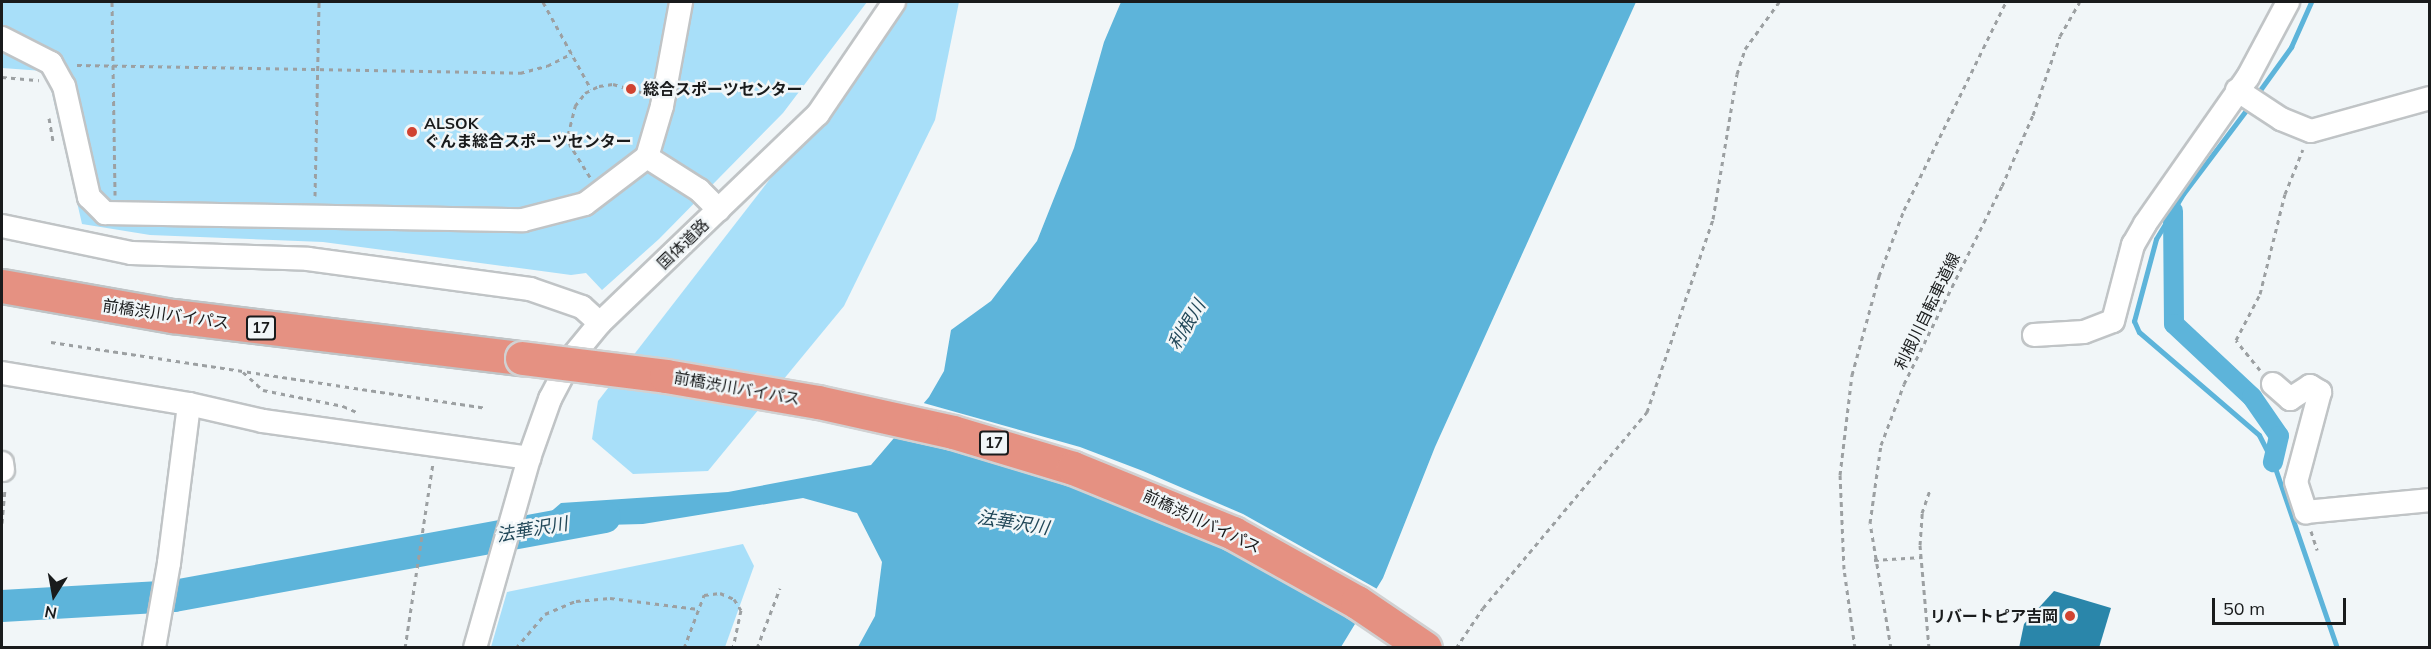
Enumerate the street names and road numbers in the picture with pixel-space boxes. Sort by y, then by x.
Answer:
street label: 国体道路 [653,215,713,273]
street label: 利根川自転車道線 [1890,249,1964,373]
street label: 前橋渋川バイパス [101,296,231,332]
road number: 17 [246,316,276,340]
street label: 前橋渋川バイパス [672,367,802,409]
road number: 17 [979,431,1009,455]
street label: 前橋渋川バイパス [1140,485,1264,557]

